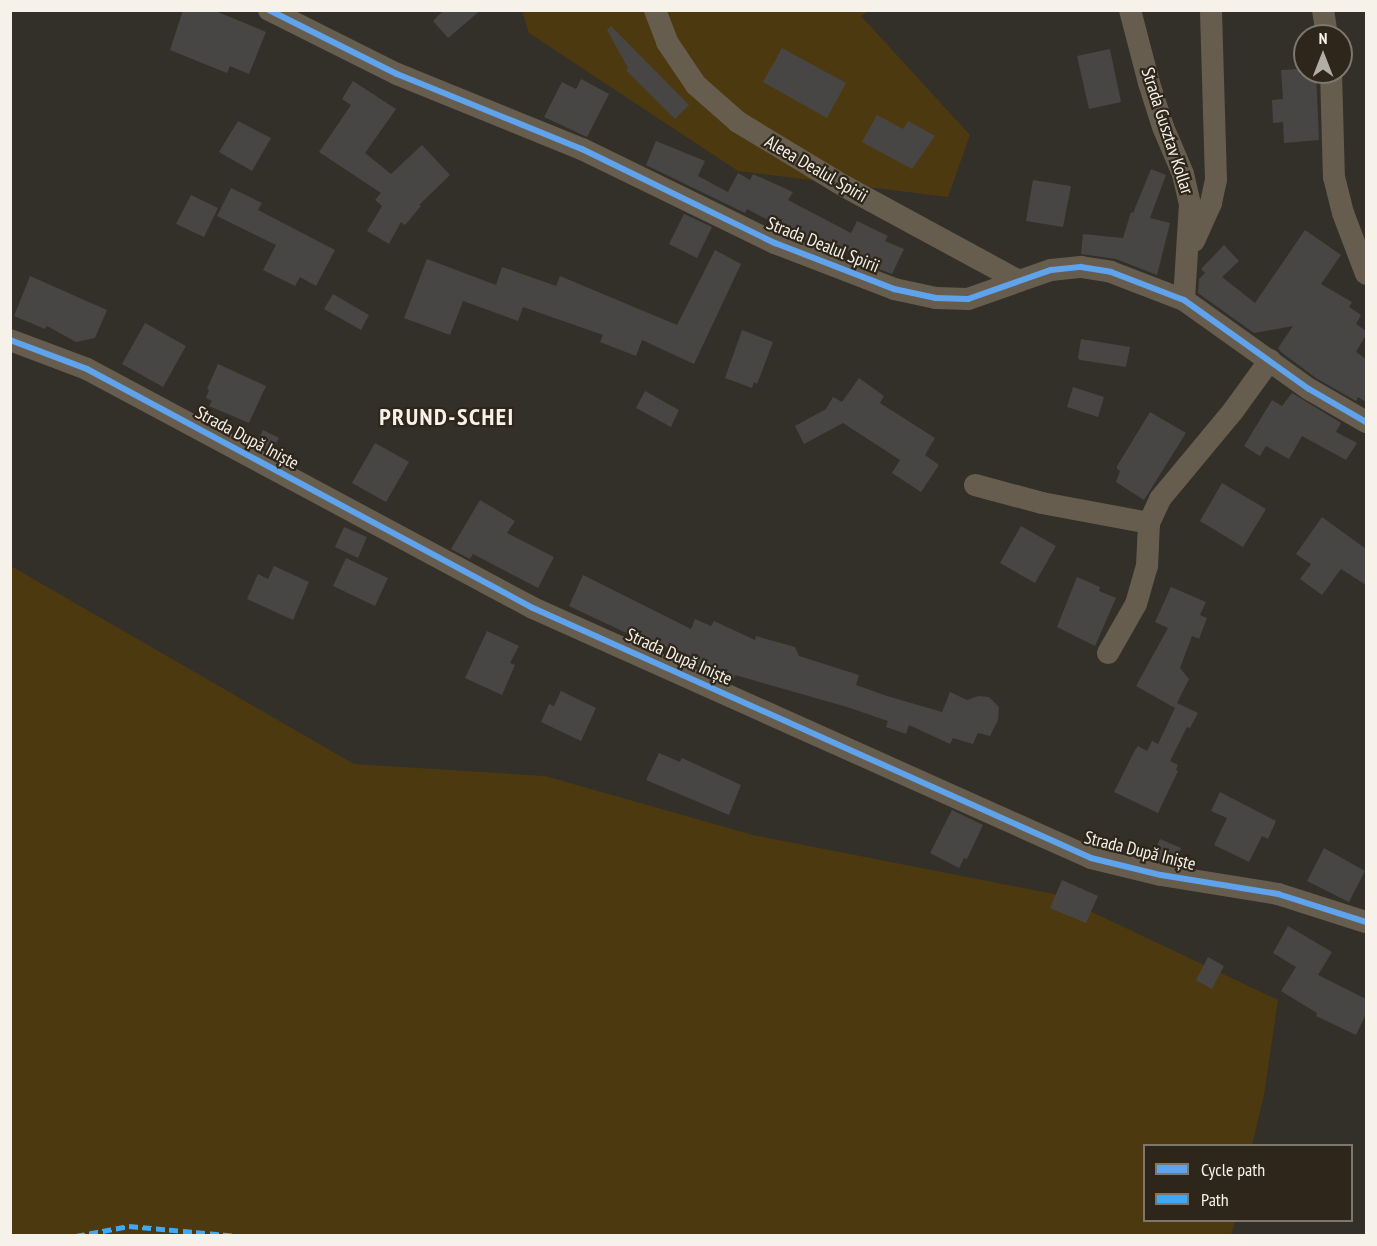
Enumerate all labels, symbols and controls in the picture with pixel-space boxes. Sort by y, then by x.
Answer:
north arrow [1293,24,1353,84]
text: N [1319,28,1327,48]
street label: Strada Gusztav Kollar [1136,65,1198,197]
street label: Aleea Dealul Spirii [761,131,871,207]
street label: Strada Dealul Spirii [763,213,883,277]
street label: Strada După Iniște [192,402,302,474]
district label: PRUND-SCHEI [379,403,515,431]
street label: Strada După Iniște [623,624,735,690]
street label: Strada După Iniște [1082,827,1198,875]
legend [1143,1144,1353,1222]
text: Cycle path [1201,1158,1265,1181]
text: Path [1201,1188,1229,1211]

